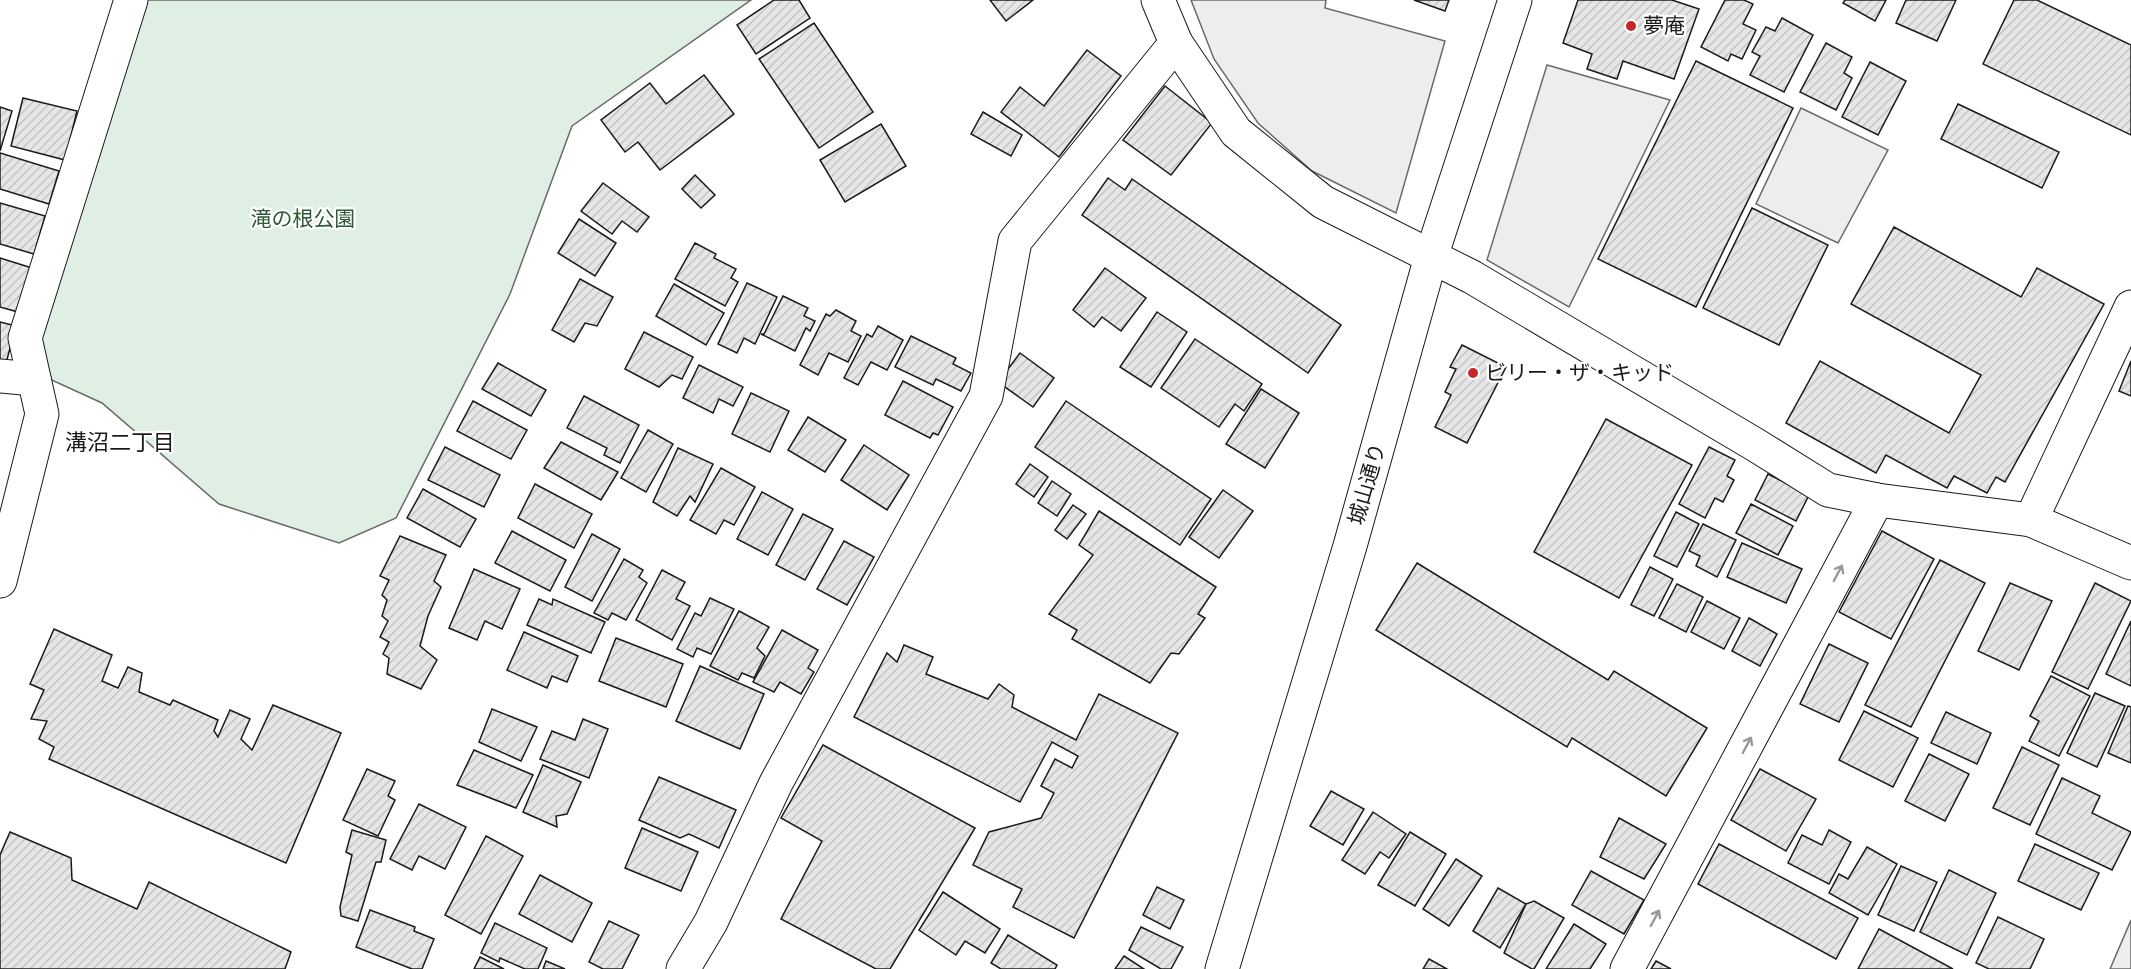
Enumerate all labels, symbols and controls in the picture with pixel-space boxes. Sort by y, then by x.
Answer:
place label: 夢庵 [1643,11,1685,41]
marker: 夢庵 [1624,19,1638,33]
park label: 滝の根公園 [251,204,356,234]
place label: ビリー・ザ・キッド [1485,358,1674,388]
marker: ビリー・ザ・キッド [1466,366,1480,380]
district label: 溝沼二丁目 [65,426,175,458]
street label: 城山通り [1341,439,1393,529]
one-way arrow [1833,565,1844,583]
one-way arrow [1741,737,1753,755]
one-way arrow [1650,909,1661,927]

